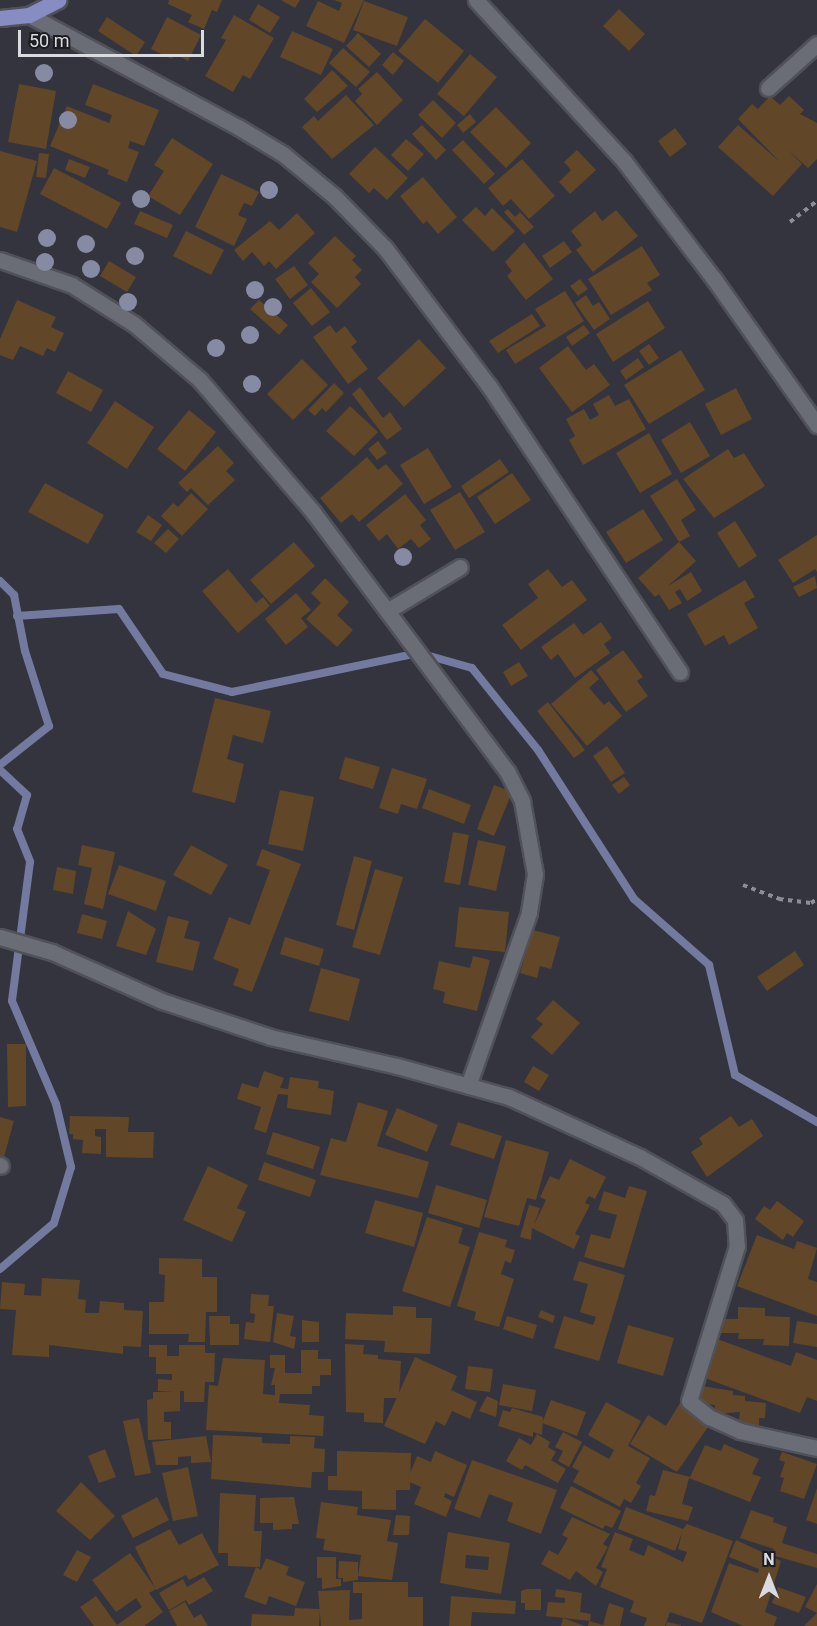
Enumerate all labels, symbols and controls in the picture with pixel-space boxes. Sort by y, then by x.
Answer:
scale bar [21,18,207,56]
text: 50 m [29,30,69,51]
north arrow [739,1548,799,1608]
text: N [763,1550,775,1569]

